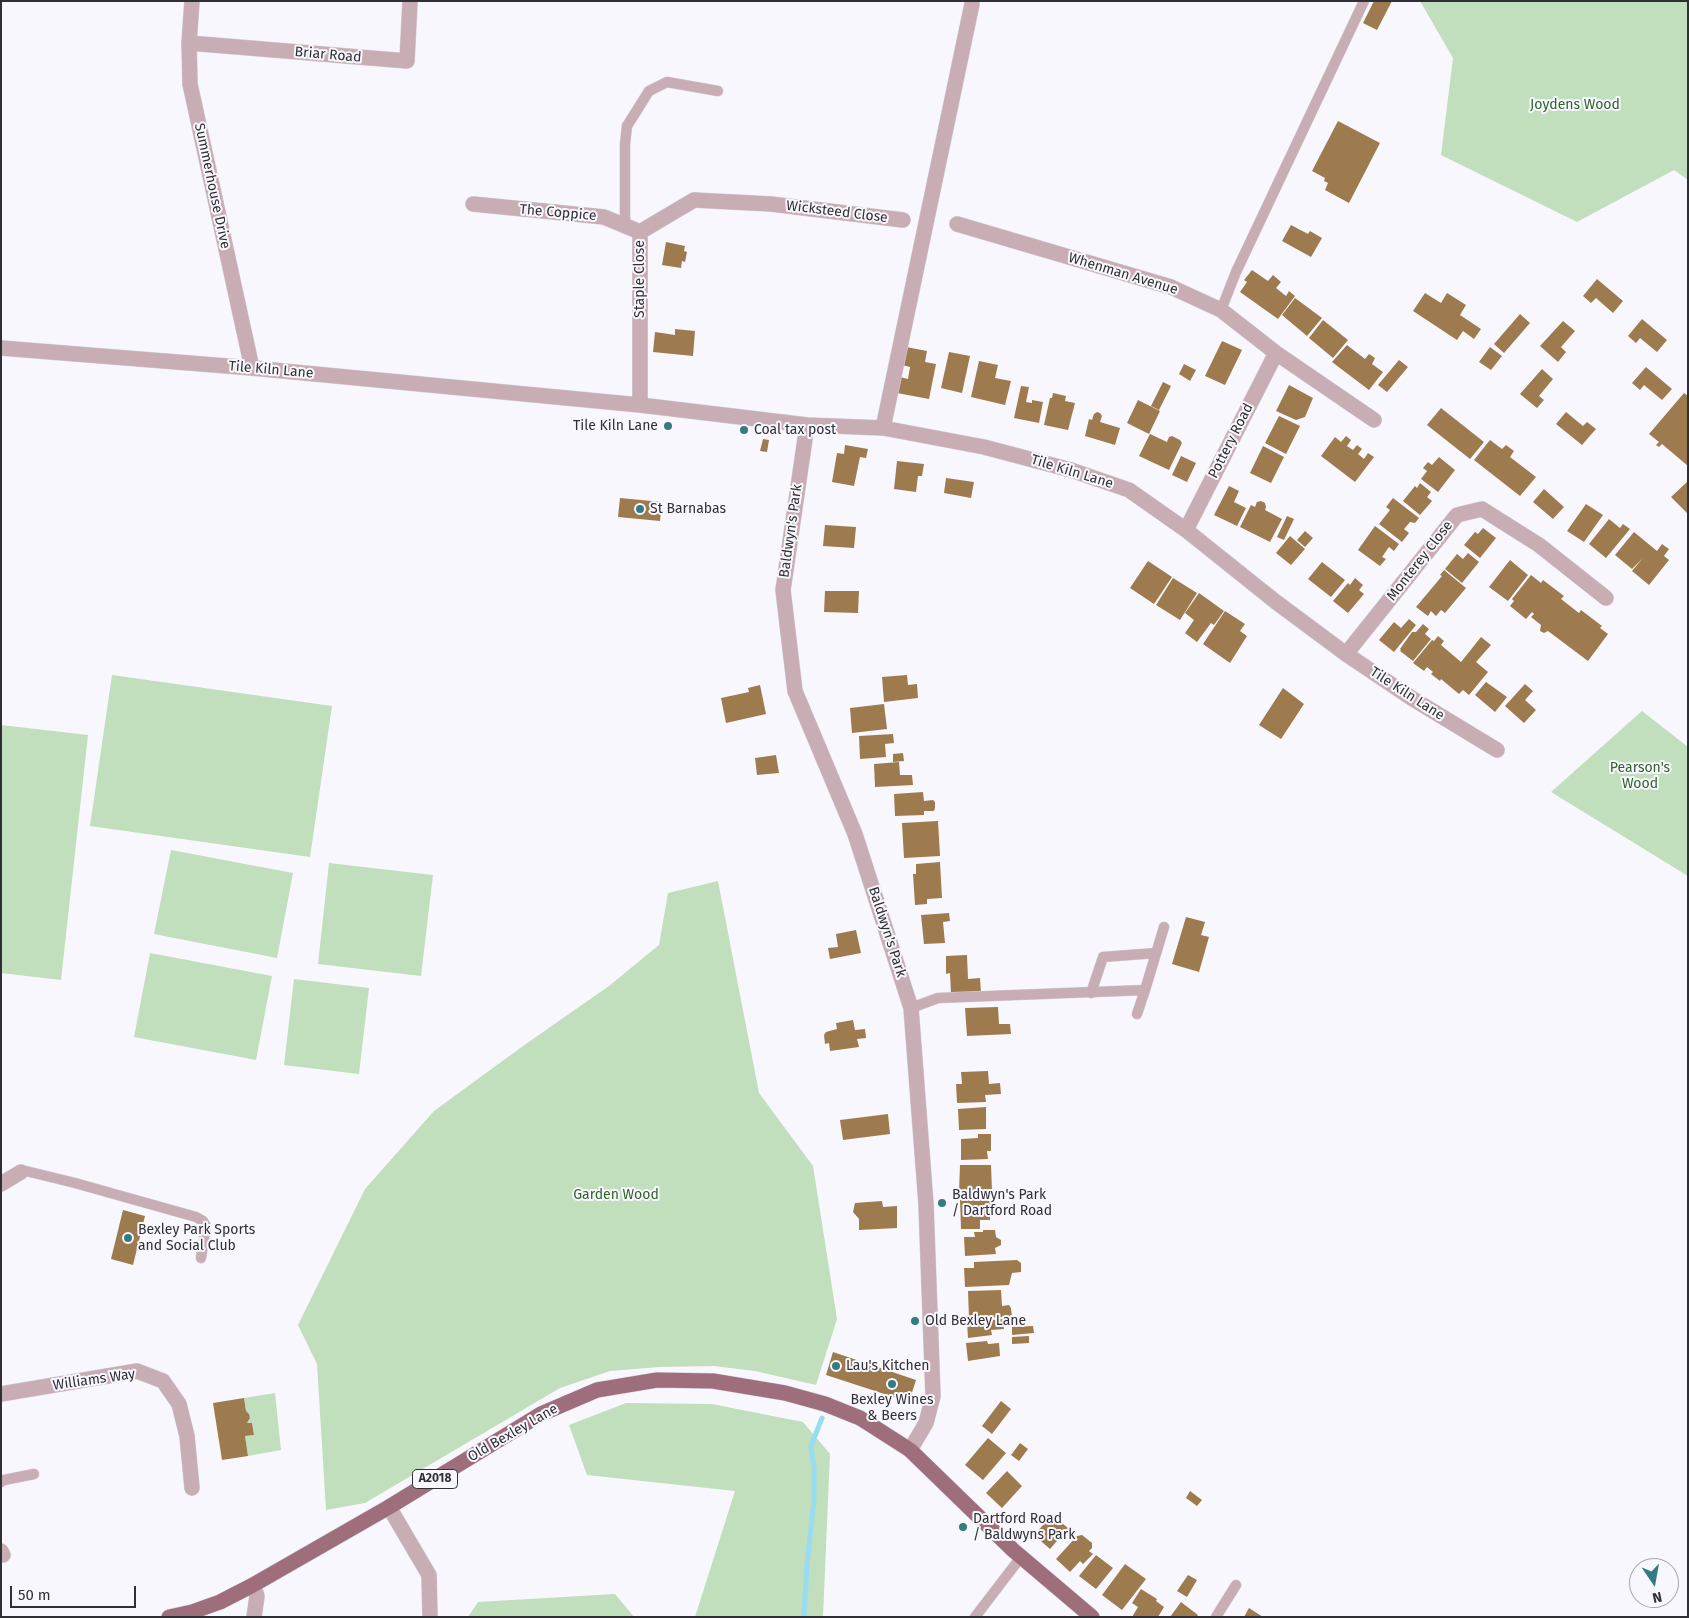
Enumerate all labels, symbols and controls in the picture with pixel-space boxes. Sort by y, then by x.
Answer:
street label: Briar Road [294,44,362,66]
park label: Joydens Wood [1530,97,1620,113]
street label: Summerhouse Drive [190,122,234,250]
street label: Wicksteed Close [785,197,889,227]
street label: The Coppice [519,201,597,225]
street label: Staple Close [632,240,648,318]
street label: Whenman Avenue [1066,249,1180,299]
street label: Tile Kiln Lane [228,358,314,382]
street label: Pottery Road [1205,401,1257,481]
place label: Tile Kiln Lane [573,418,658,434]
marker: Tile Kiln Lane [662,420,674,432]
place label: Coal tax post [754,422,836,438]
marker: Coal tax post [738,424,750,436]
street label: Tile Kiln Lane [1029,452,1115,492]
street label: Baldwyn's Park [776,483,806,579]
place label: St Barnabas [650,501,726,517]
marker: St Barnabas [634,503,646,515]
street label: Monterey Close [1384,518,1456,604]
street label: Tile Kiln Lane [1367,664,1447,724]
park label: Pearson's Wood [1610,760,1670,792]
street label: Baldwyn's Park [864,885,910,979]
park label: Garden Wood [573,1187,659,1203]
place label: Baldwyn's Park / Dartford Road [952,1187,1052,1220]
marker: Baldwyn's Park / Dartford Road [936,1197,948,1209]
place label: Bexley Park Sports and Social Club [138,1222,255,1254]
marker: Bexley Park Sports and Social Club [122,1232,134,1244]
place label: Old Bexley Lane [925,1313,1026,1329]
marker: Old Bexley Lane [909,1315,921,1327]
place label: Lau's Kitchen [846,1358,930,1374]
marker: Lau's Kitchen [830,1360,842,1372]
street label: Williams Way [52,1366,136,1394]
marker: Bexley Wines & Beers [886,1378,898,1390]
place label: Bexley Wines & Beers [851,1392,933,1424]
street label: Old Bexley Lane [465,1400,561,1466]
road number: A2018 [412,1470,458,1488]
place label: Dartford Road / Baldwyns Park [973,1511,1075,1544]
marker: Dartford Road / Baldwyns Park [957,1521,969,1533]
north arrow [1629,1558,1679,1608]
scale bar [12,1576,139,1608]
text: 50 m [18,1586,51,1604]
text: N [1651,1588,1663,1606]

